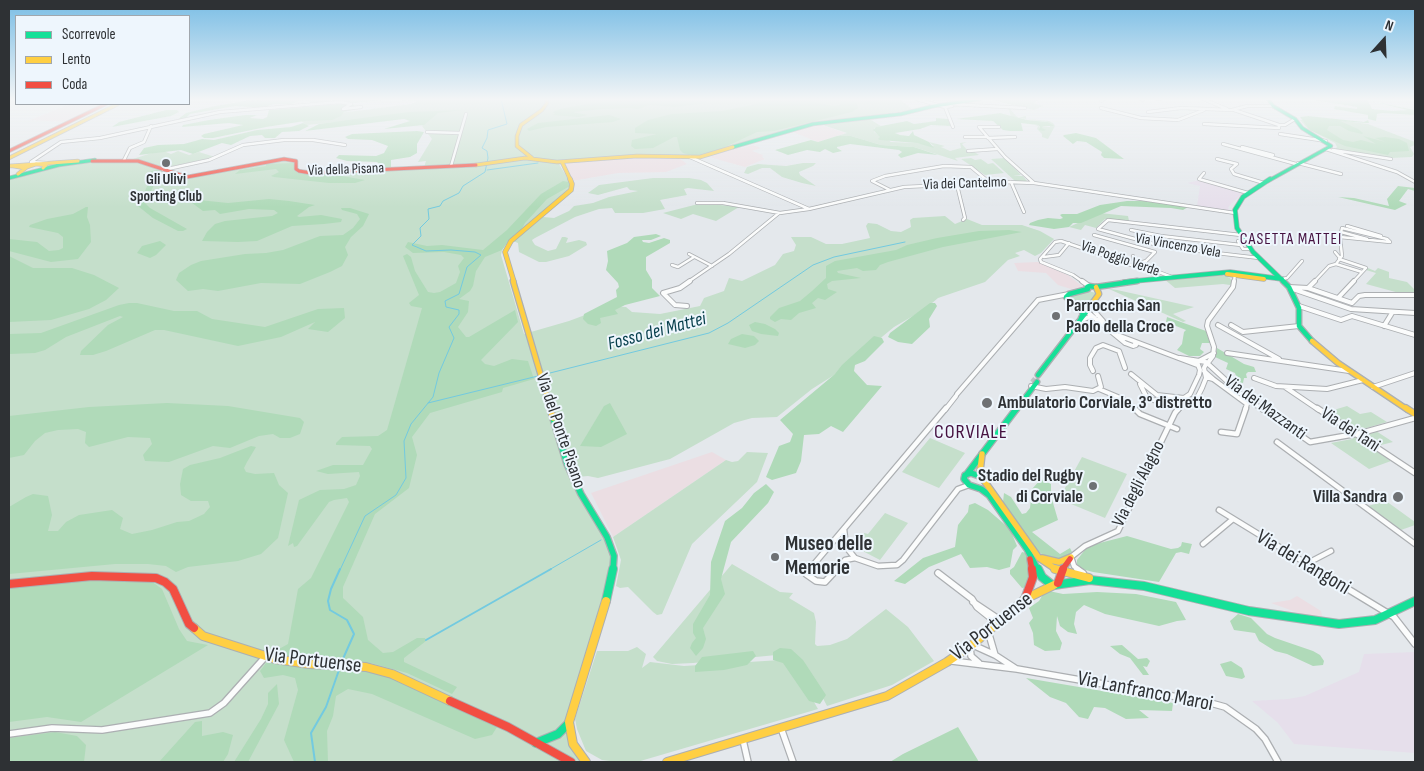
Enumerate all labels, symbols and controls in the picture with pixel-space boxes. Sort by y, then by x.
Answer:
legend [15,15,190,105]
north arrow [1359,15,1409,65]
text: N [1383,16,1396,35]
text: Scorrevole [62,25,116,44]
text: Lento [62,50,91,69]
text: Coda [62,75,87,94]
marker: Gli Ulivi Sporting Club [160,157,172,169]
street label: Via della Pisana [308,160,384,180]
place label: Gli Ulivi Sporting Club [130,171,202,206]
street label: Via dei Cantelmo [923,174,1007,194]
street label: Via Vincenzo Vela [1134,230,1222,262]
district label: CASETTA MATTEI [1238,230,1344,250]
street label: Via Poggio Verde [1078,237,1162,281]
place label: Parrocchia San Paolo della Croce [1066,295,1174,338]
water label: Fosso dei Mattei [605,308,709,356]
marker: Parrocchia San Paolo della Croce [1050,310,1062,322]
street label: Via del Ponte Pisano [530,371,590,491]
street label: Via dei Mazzanti [1220,371,1310,445]
place label: Ambulatorio Corviale, 3° distretto [998,392,1212,414]
marker: Ambulatorio Corviale, 3° distretto [980,396,994,410]
street label: Via dei Tani [1316,403,1384,457]
district label: CORVIALE [933,421,1009,445]
street label: Via degli Alagno [1108,437,1170,531]
place label: Stadio del Rugby di Corviale [978,465,1083,508]
marker: Stadio del Rugby di Corviale [1087,480,1099,492]
place label: Villa Sandra [1313,486,1387,508]
marker: Villa Sandra [1391,490,1405,504]
street label: Via dei Rangoni [1251,525,1355,601]
place label: Museo delle Memorie [785,532,873,582]
marker: Museo delle Memorie [769,551,781,563]
street label: Via Portuense [946,587,1038,667]
street label: Via Portuense [263,643,363,679]
street label: Via Lanfranco Maroi [1075,666,1215,718]

